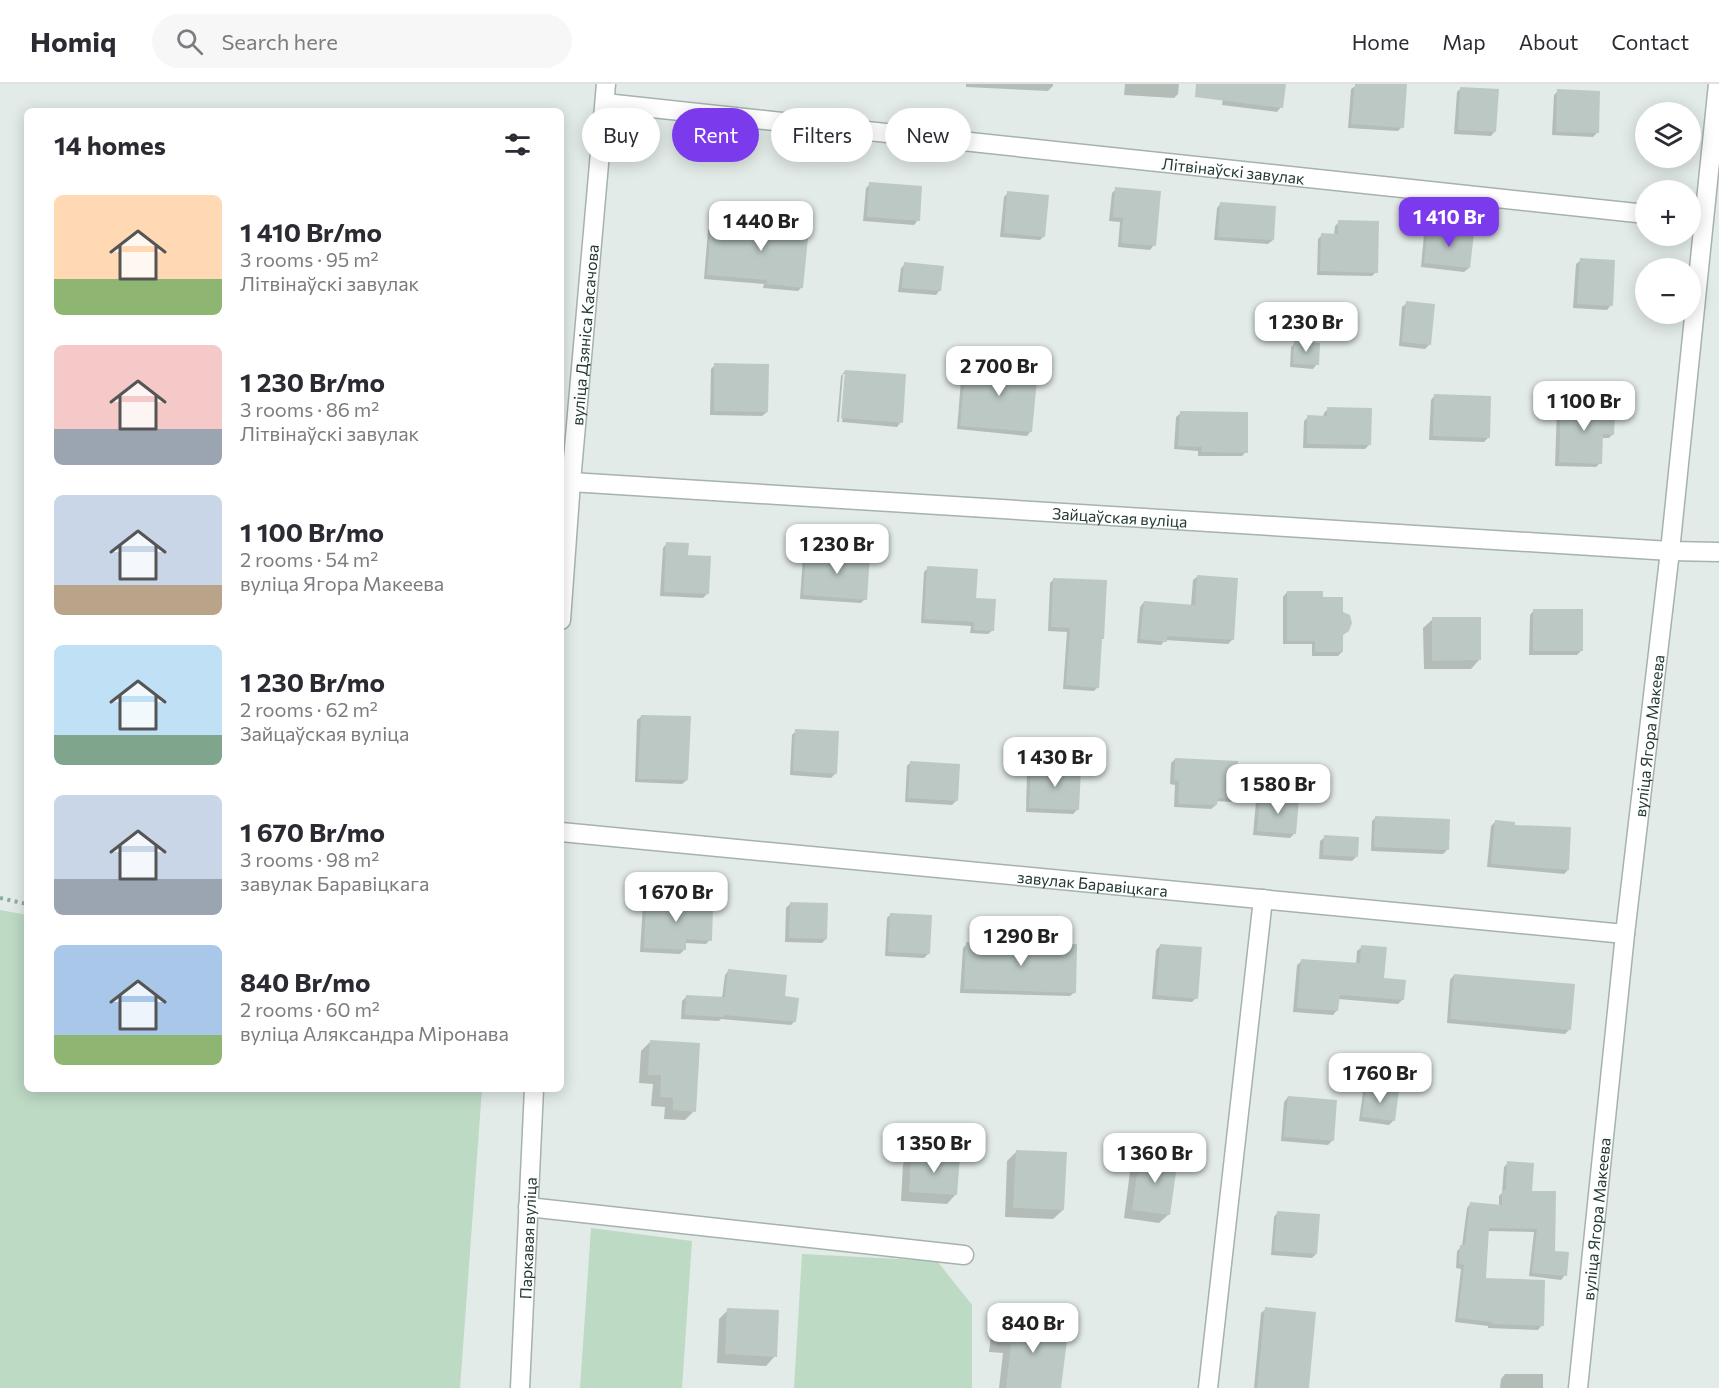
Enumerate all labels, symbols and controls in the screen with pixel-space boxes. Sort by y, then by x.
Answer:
search box [152,14,572,68]
text: Homiq [30,24,116,58]
icon: search [173,25,206,58]
text: Search here [221,28,338,55]
text: Home [1352,29,1409,54]
text: Map [1442,29,1486,54]
text: About [1519,29,1578,54]
text: Contact [1611,29,1689,54]
map controls [1635,102,1701,324]
button: layers [1635,102,1701,168]
chip: Buy [582,108,660,162]
chip: Rent [672,108,759,162]
chip: Filters [771,108,873,162]
chip: New [885,108,971,162]
icon: filters [501,128,534,161]
text: 14 homes [54,129,166,160]
street label: Літвінаўскі завулак [1161,153,1306,187]
button: + [1635,180,1701,246]
pin: 1 410 Br [1387,197,1511,248]
pin: 1 440 Br [699,201,823,252]
text: 1 410 Br [1413,204,1485,228]
text: 1 440 Br [723,208,799,232]
text: 1 410 Br/mo [240,216,382,247]
icon: home [102,219,174,291]
street label: вуліца Дзяніса Касачова [567,244,601,426]
text: 3 rooms · 95 m² [240,247,379,271]
button: − [1635,258,1701,324]
text: Літвінаўскі завулак [240,271,419,295]
pin: 1 230 Br [1244,302,1368,353]
text: 1 230 Br [1269,309,1343,333]
pin: 2 700 Br [937,346,1061,397]
text: 2 700 Br [960,353,1038,377]
text: 1 230 Br/mo [240,366,385,397]
icon: home [102,369,174,441]
pin: 1 100 Br [1522,381,1646,432]
text: 1 100 Br [1547,388,1621,412]
text: 3 rooms · 86 m² [240,397,379,421]
text: Літвінаўскі завулак [240,421,419,445]
street label: Зайцаўская вуліца [1052,503,1188,530]
text: 1 100 Br/mo [240,516,384,547]
icon: home [102,519,174,591]
pin: 1 230 Br [775,524,899,575]
text: 1 230 Br [800,531,874,555]
text: 2 rooms · 54 m² [240,547,378,571]
text: вуліца Ягора Макеева [240,571,444,595]
street label: вуліца Ягора Макеева [1629,653,1667,818]
text: 1 230 Br/mo [240,666,385,697]
icon: home [102,669,174,741]
text: 2 rooms · 62 m² [240,697,378,721]
text: Зайцаўская вуліца [240,721,409,745]
pin: 1 430 Br [993,737,1117,788]
text: 1 430 Br [1017,744,1093,768]
pin: 1 580 Br [1216,764,1340,815]
text: 1 580 Br [1240,771,1316,795]
text: 1 670 Br/mo [240,816,385,847]
icon: home [102,819,174,891]
text: 3 rooms · 98 m² [240,847,379,871]
street label: завулак Баравіцкага [1016,866,1169,900]
text: завулак Баравіцкага [240,871,429,895]
pin: 1 670 Br [614,872,738,923]
text: 1 670 Br [639,879,713,903]
pin: 1 290 Br [959,916,1083,967]
text: 1 290 Br [983,923,1059,947]
text: 840 Br/mo [240,966,370,997]
icon: home [102,969,174,1041]
text: 2 rooms · 60 m² [240,997,380,1021]
text: вуліца Аляксандра Міронава [240,1021,509,1045]
pin: 1 760 Br [1318,1053,1442,1104]
text: 1 760 Br [1343,1060,1417,1084]
pin: 1 350 Br [872,1123,996,1174]
text: 1 350 Br [897,1130,971,1154]
pin: 1 360 Br [1093,1133,1217,1184]
street label: вуліца Ягора Макеева [1578,1137,1613,1301]
text: 1 360 Br [1117,1140,1193,1164]
street label: Паркавая вуліца [515,1177,539,1300]
pin: 840 Br [984,1303,1082,1354]
text: 840 Br [1001,1310,1065,1334]

